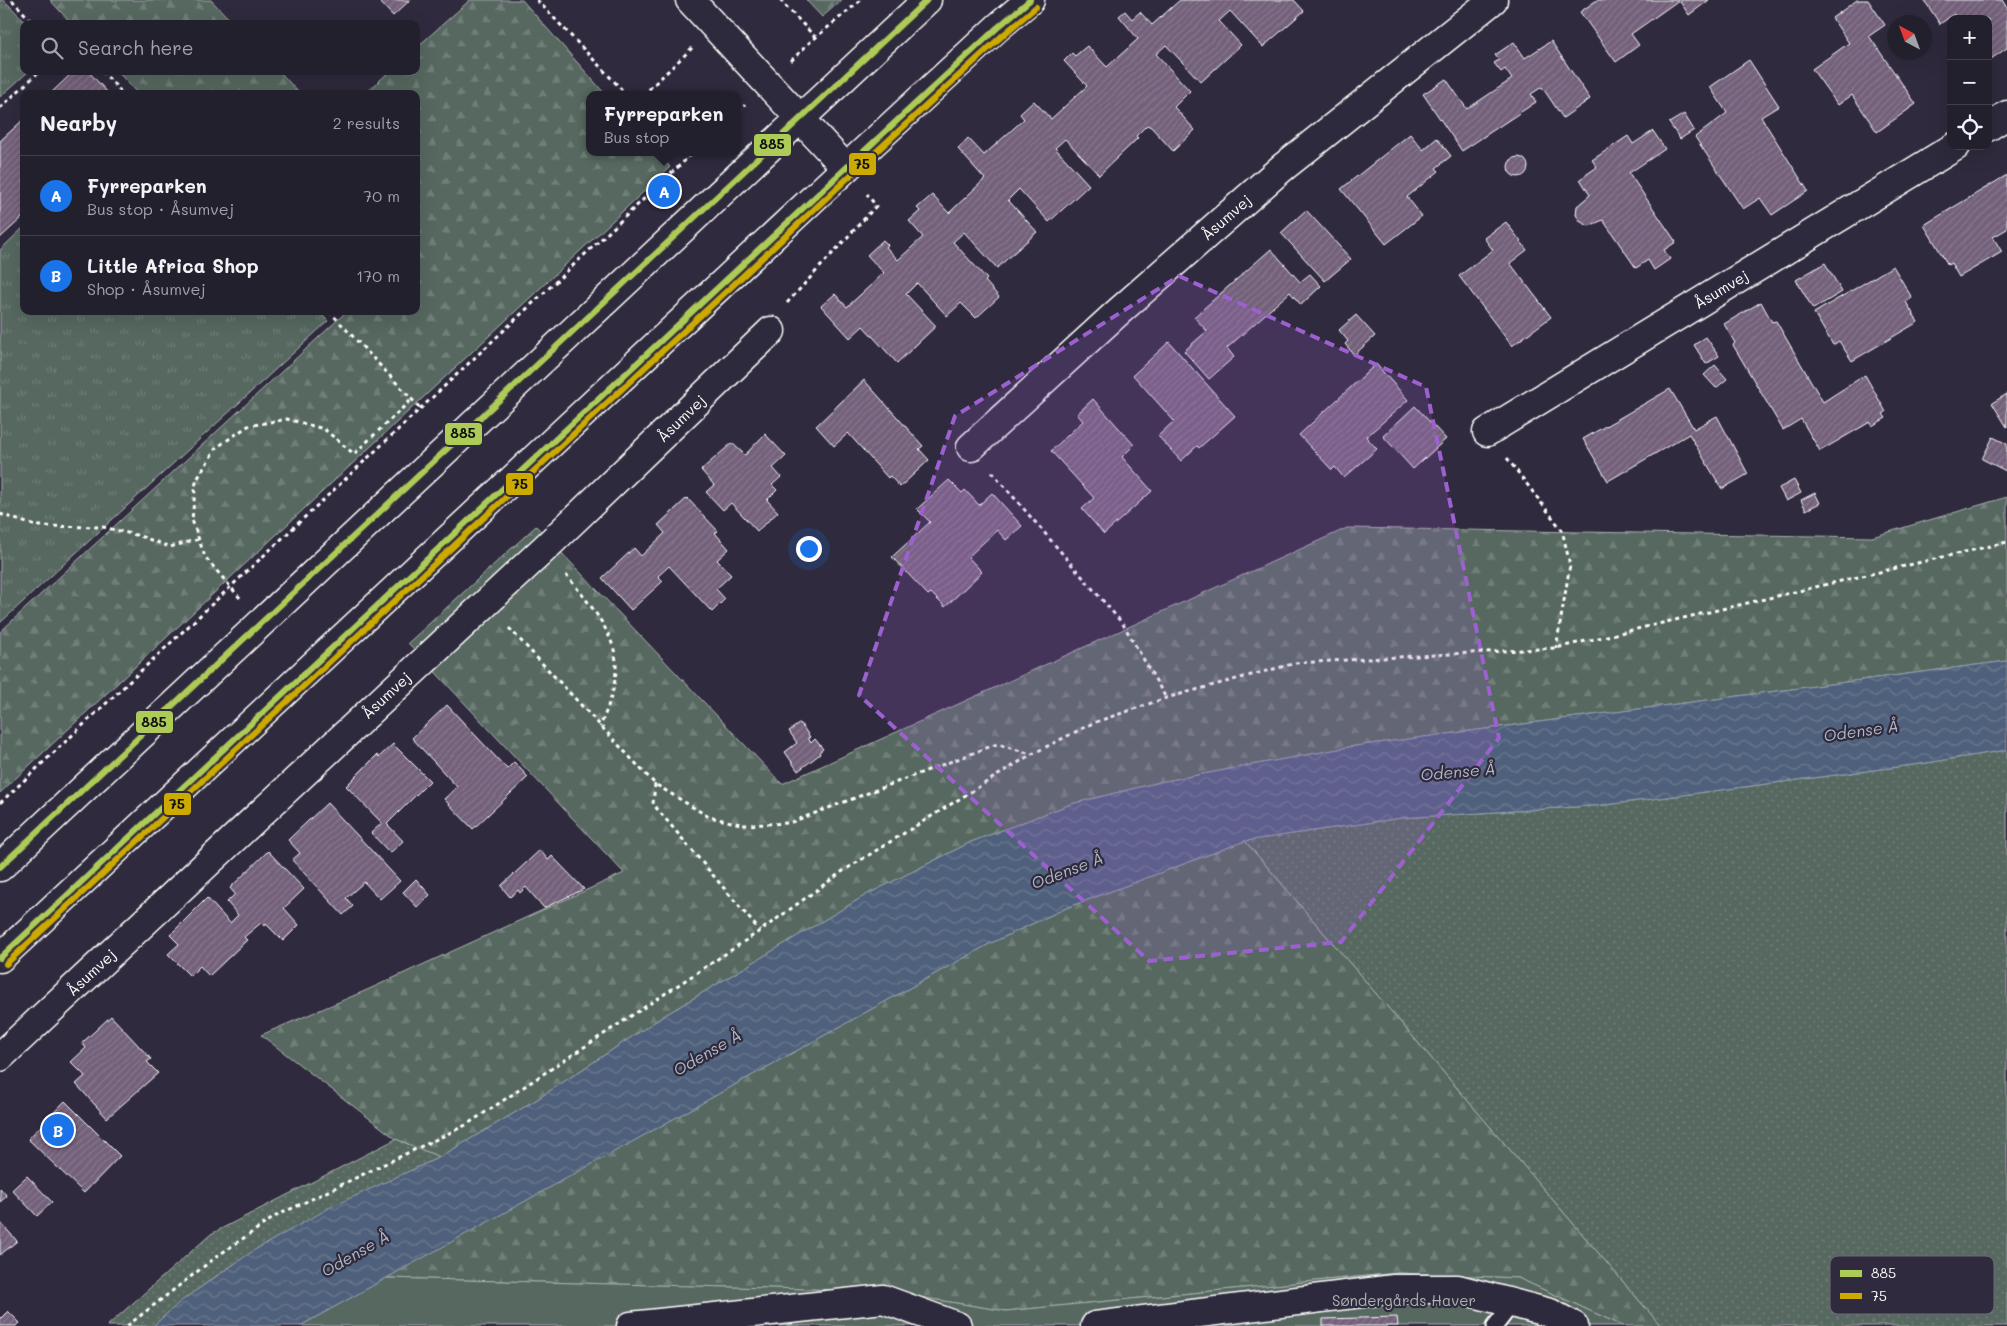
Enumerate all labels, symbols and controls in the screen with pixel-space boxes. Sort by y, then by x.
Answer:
north arrow [1887,15,1932,60]
map controls [1947,15,1992,150]
button: + [1947,15,1992,60]
search box [20,20,420,75]
icon: search [38,34,66,62]
text: Search here [78,35,194,60]
button: − [1947,60,1992,105]
popup [586,91,741,156]
text: Fyrreparken [604,101,723,126]
button: locate [1947,105,1992,150]
text: Nearby [40,109,117,136]
text: 2 results [333,112,400,133]
text: Bus stop [604,126,669,147]
line badge: 885 [753,133,792,157]
text: 885 [759,134,785,153]
line badge: 75 [848,152,877,176]
text: 75 [854,154,870,173]
pin: A [648,172,680,210]
text: Fyrreparken [87,173,207,198]
text: A [50,185,62,206]
text: 70 m [363,185,400,206]
street label: Åsumvej [1197,190,1255,244]
text: Bus stop · Åsumvej [87,198,234,219]
text: Little Africa Shop [87,253,259,278]
text: B [51,265,61,286]
text: 170 m [356,265,400,286]
street label: Åsumvej [1690,265,1752,313]
text: Shop · Åsumvej [87,278,206,299]
street label: Åsumvej [652,390,710,446]
line badge: 885 [444,422,483,446]
text: 885 [450,423,476,442]
line badge: 75 [505,472,534,496]
text: 75 [512,474,528,493]
your location [796,536,822,562]
street label: Åsumvej [357,667,415,723]
line badge: 885 [135,710,174,734]
text: 885 [141,712,167,731]
water label: Odense Å [1822,714,1900,746]
water label: Odense Å [1419,757,1497,785]
line badge: 75 [163,792,192,816]
text: 75 [169,794,185,813]
water label: Odense Å [1028,847,1106,893]
street label: Åsumvej [62,944,120,1000]
water label: Odense Å [669,1024,745,1080]
pin: B [42,1111,74,1149]
water label: Odense Å [317,1225,393,1281]
legend [1830,1256,1994,1314]
text: 885 [1871,1263,1896,1282]
text: 75 [1871,1286,1887,1305]
park label: Søndergårds Haver [1332,1290,1476,1310]

